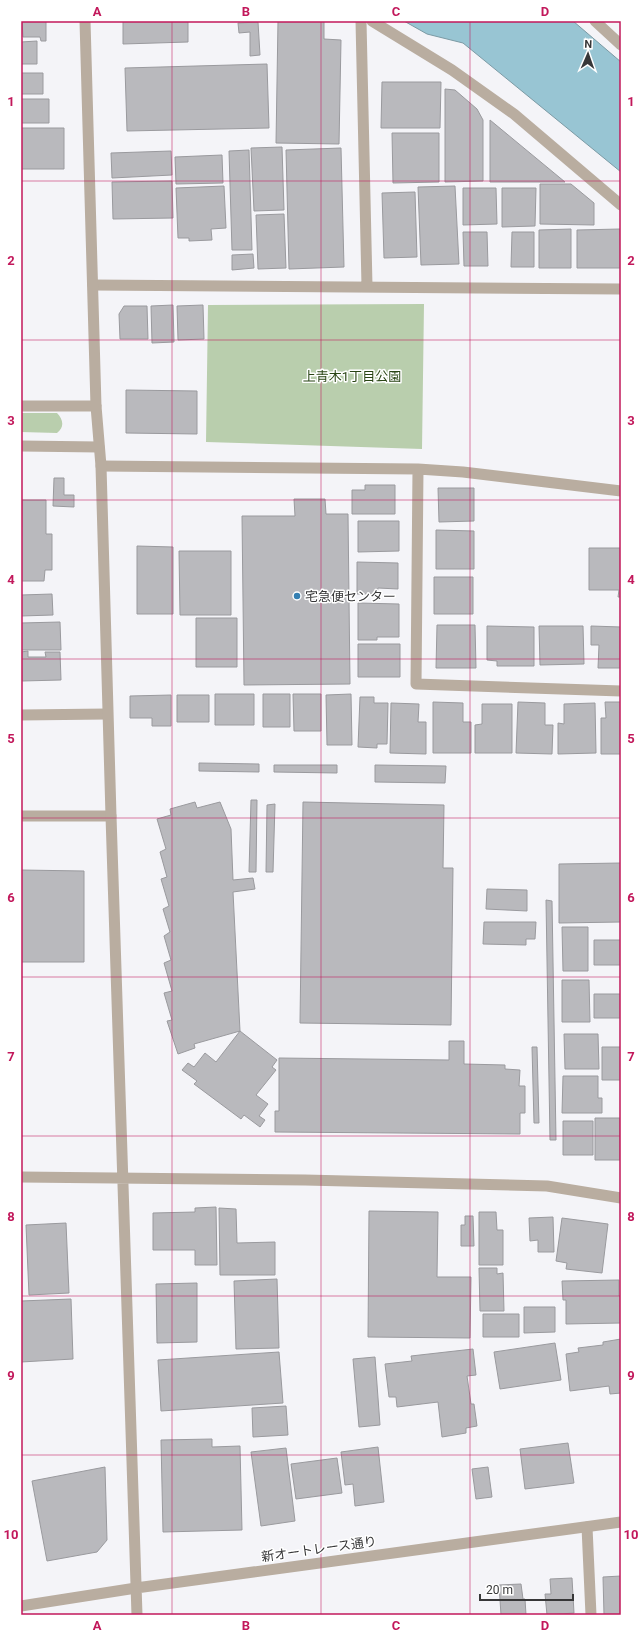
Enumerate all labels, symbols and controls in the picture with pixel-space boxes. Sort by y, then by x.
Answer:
text: A [93,4,102,19]
text: B [242,4,250,19]
text: C [392,4,401,19]
text: D [541,4,549,19]
north arrow [568,34,608,74]
text: N [584,38,593,51]
text: 1 [7,94,15,109]
text: 1 [627,94,635,109]
text: 2 [7,253,15,268]
text: 2 [627,253,635,268]
park label: 上青木1丁目公園 [303,369,401,384]
text: 3 [7,413,15,428]
text: 3 [627,413,635,428]
text: 4 [7,572,15,587]
text: 4 [627,572,635,587]
place label: 宅急便センター [305,589,396,604]
marker: 宅急便センター [292,591,302,601]
text: 5 [7,731,15,746]
text: 5 [627,731,635,746]
text: 6 [7,890,15,905]
text: 6 [627,890,635,905]
text: 7 [7,1049,15,1064]
text: 7 [627,1049,635,1064]
text: 8 [7,1209,15,1224]
text: 8 [627,1209,635,1224]
text: 9 [7,1368,15,1383]
text: 9 [627,1368,635,1383]
text: 10 [4,1527,18,1542]
text: 10 [624,1527,638,1542]
street label: 新オートレース通り [260,1533,378,1565]
scale bar [480,1576,573,1602]
text: 20 m [486,1583,513,1597]
text: A [93,1618,102,1633]
text: B [242,1618,250,1633]
text: C [392,1618,401,1633]
text: D [541,1618,549,1633]

